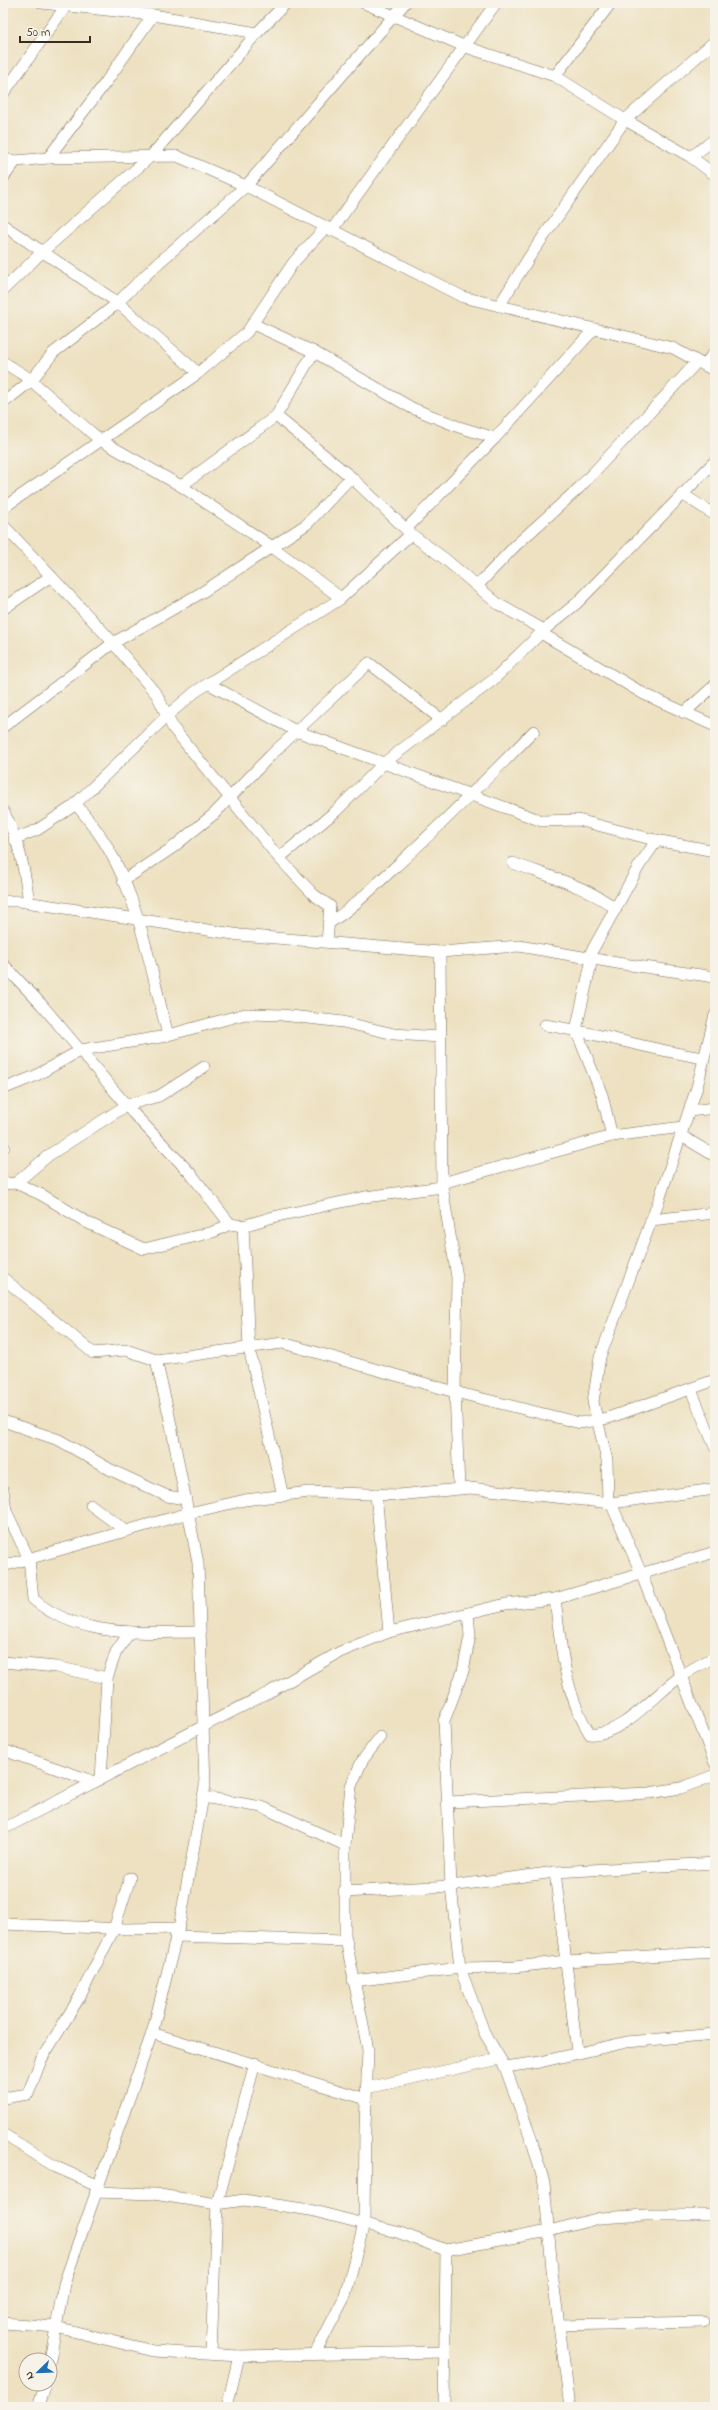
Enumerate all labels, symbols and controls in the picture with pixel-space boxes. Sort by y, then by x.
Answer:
scale bar [20,18,90,44]
text: 50 m [26,24,50,42]
north arrow [18,2352,58,2392]
text: N [21,2369,39,2382]

